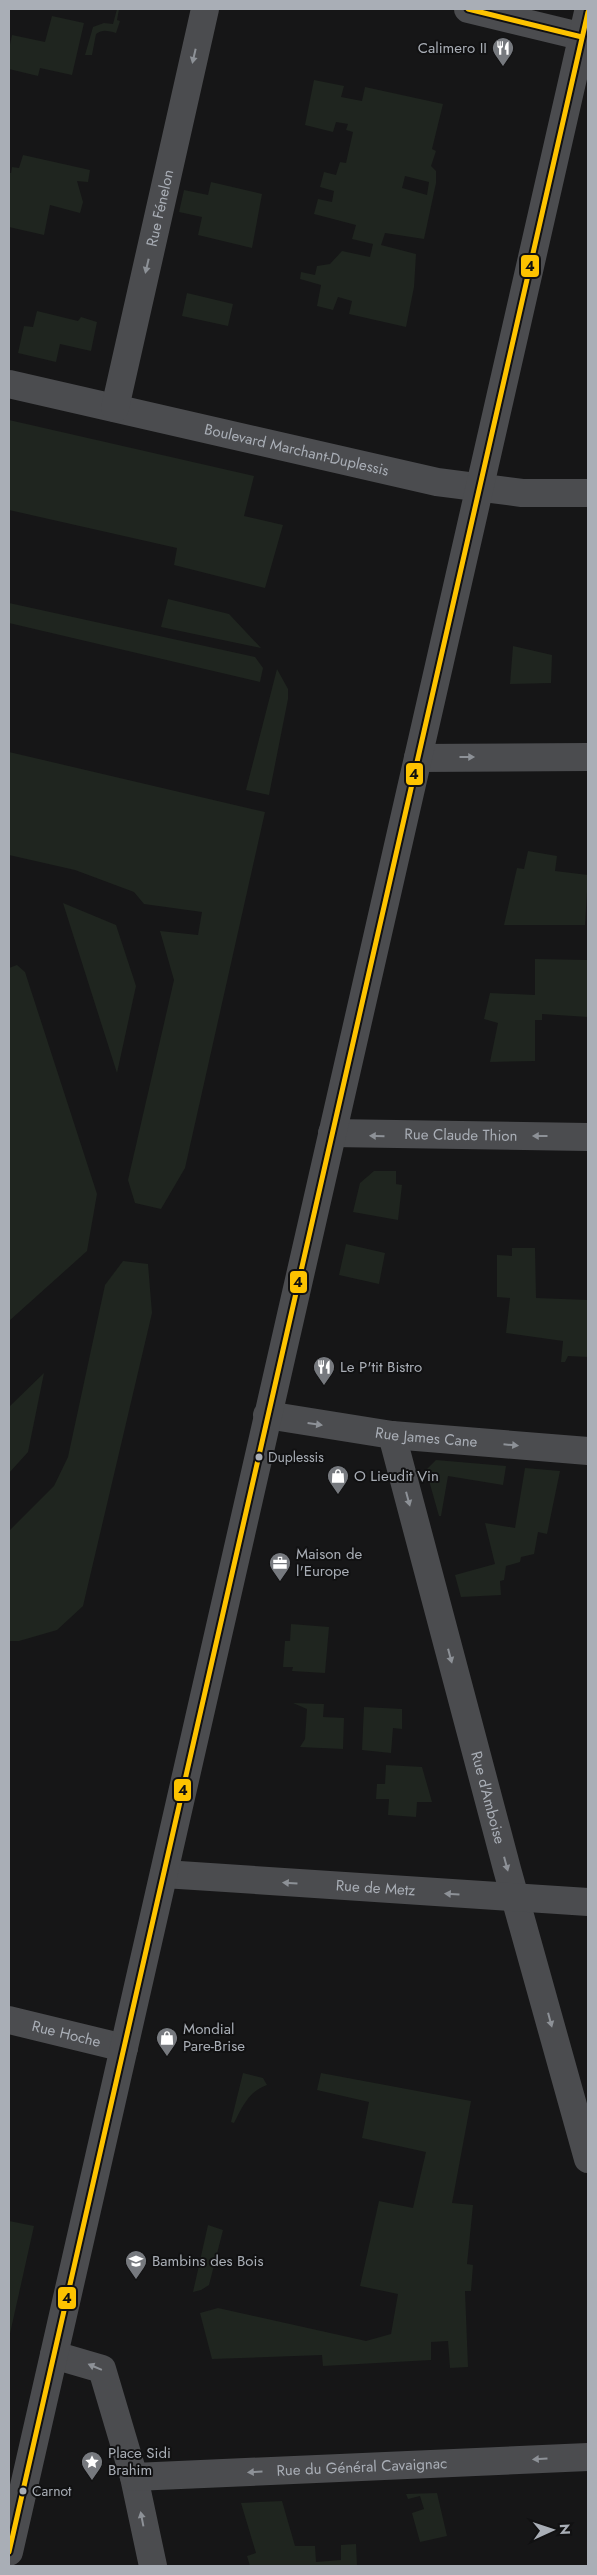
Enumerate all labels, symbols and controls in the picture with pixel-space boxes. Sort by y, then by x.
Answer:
restaurant icon: Calimero II [491,36,515,67]
place label: Calimero II [418,37,487,59]
one-way arrow [190,49,198,64]
street label: Rue Fénelon [141,167,179,249]
line badge: 4 [520,254,540,278]
text: 4 [525,256,535,276]
one-way arrow [143,259,151,274]
street label: Boulevard Marchant-Duplessis [202,418,391,482]
one-way arrow [459,753,475,761]
line badge: 4 [405,762,424,786]
text: 4 [409,764,419,784]
street label: Rue Claude Thion [404,1123,518,1147]
one-way arrow [369,1131,385,1139]
one-way arrow [531,1132,547,1140]
line badge: 4 [289,1270,308,1294]
text: 4 [293,1272,303,1292]
restaurant icon: Le P'tit Bistro [312,1355,336,1386]
place label: Le P'tit Bistro [340,1356,422,1378]
one-way arrow [307,1420,323,1428]
street label: Rue James Cane [374,1421,479,1453]
one-way arrow [504,1441,520,1449]
place label: Duplessis [268,1447,324,1467]
marker: Duplessis [254,1452,264,1462]
shop icon: O Lieudit Vin [326,1464,350,1495]
place label: O Lieudit Vin [354,1465,439,1487]
one-way arrow [405,1492,413,1507]
place label: Maison de l'Europe [296,1543,362,1582]
office icon: Maison de l'Europe [268,1551,292,1582]
one-way arrow [447,1649,455,1664]
street label: Rue d'Amboise [465,1749,511,1847]
line badge: 4 [173,1778,192,1802]
text: 4 [178,1780,188,1800]
one-way arrow [502,1856,510,1871]
street label: Rue de Metz [335,1874,416,1902]
one-way arrow [282,1879,298,1887]
one-way arrow [444,1889,460,1897]
one-way arrow [546,2013,554,2028]
street label: Rue Hoche [30,2015,103,2053]
place label: Mondial Pare-Brise [183,2018,245,2057]
shop icon: Mondial Pare-Brise [155,2026,179,2057]
school or university icon: Bambins des Bois [124,2249,148,2280]
place label: Bambins des Bois [152,2250,263,2272]
line badge: 4 [57,2286,77,2310]
text: 4 [62,2288,72,2308]
one-way arrow [87,2363,102,2371]
place label: Place Sidi Brahim [108,2442,171,2481]
place icon: Place Sidi Brahim [80,2450,104,2481]
street label: Rue du Général Cavaignac [276,2452,448,2482]
one-way arrow [531,2456,547,2464]
one-way arrow [247,2468,263,2476]
place label: Carnot [32,2481,72,2501]
marker: Carnot [18,2486,28,2496]
north arrow [527,2505,577,2555]
one-way arrow [137,2510,145,2526]
text: N [555,2523,575,2535]

